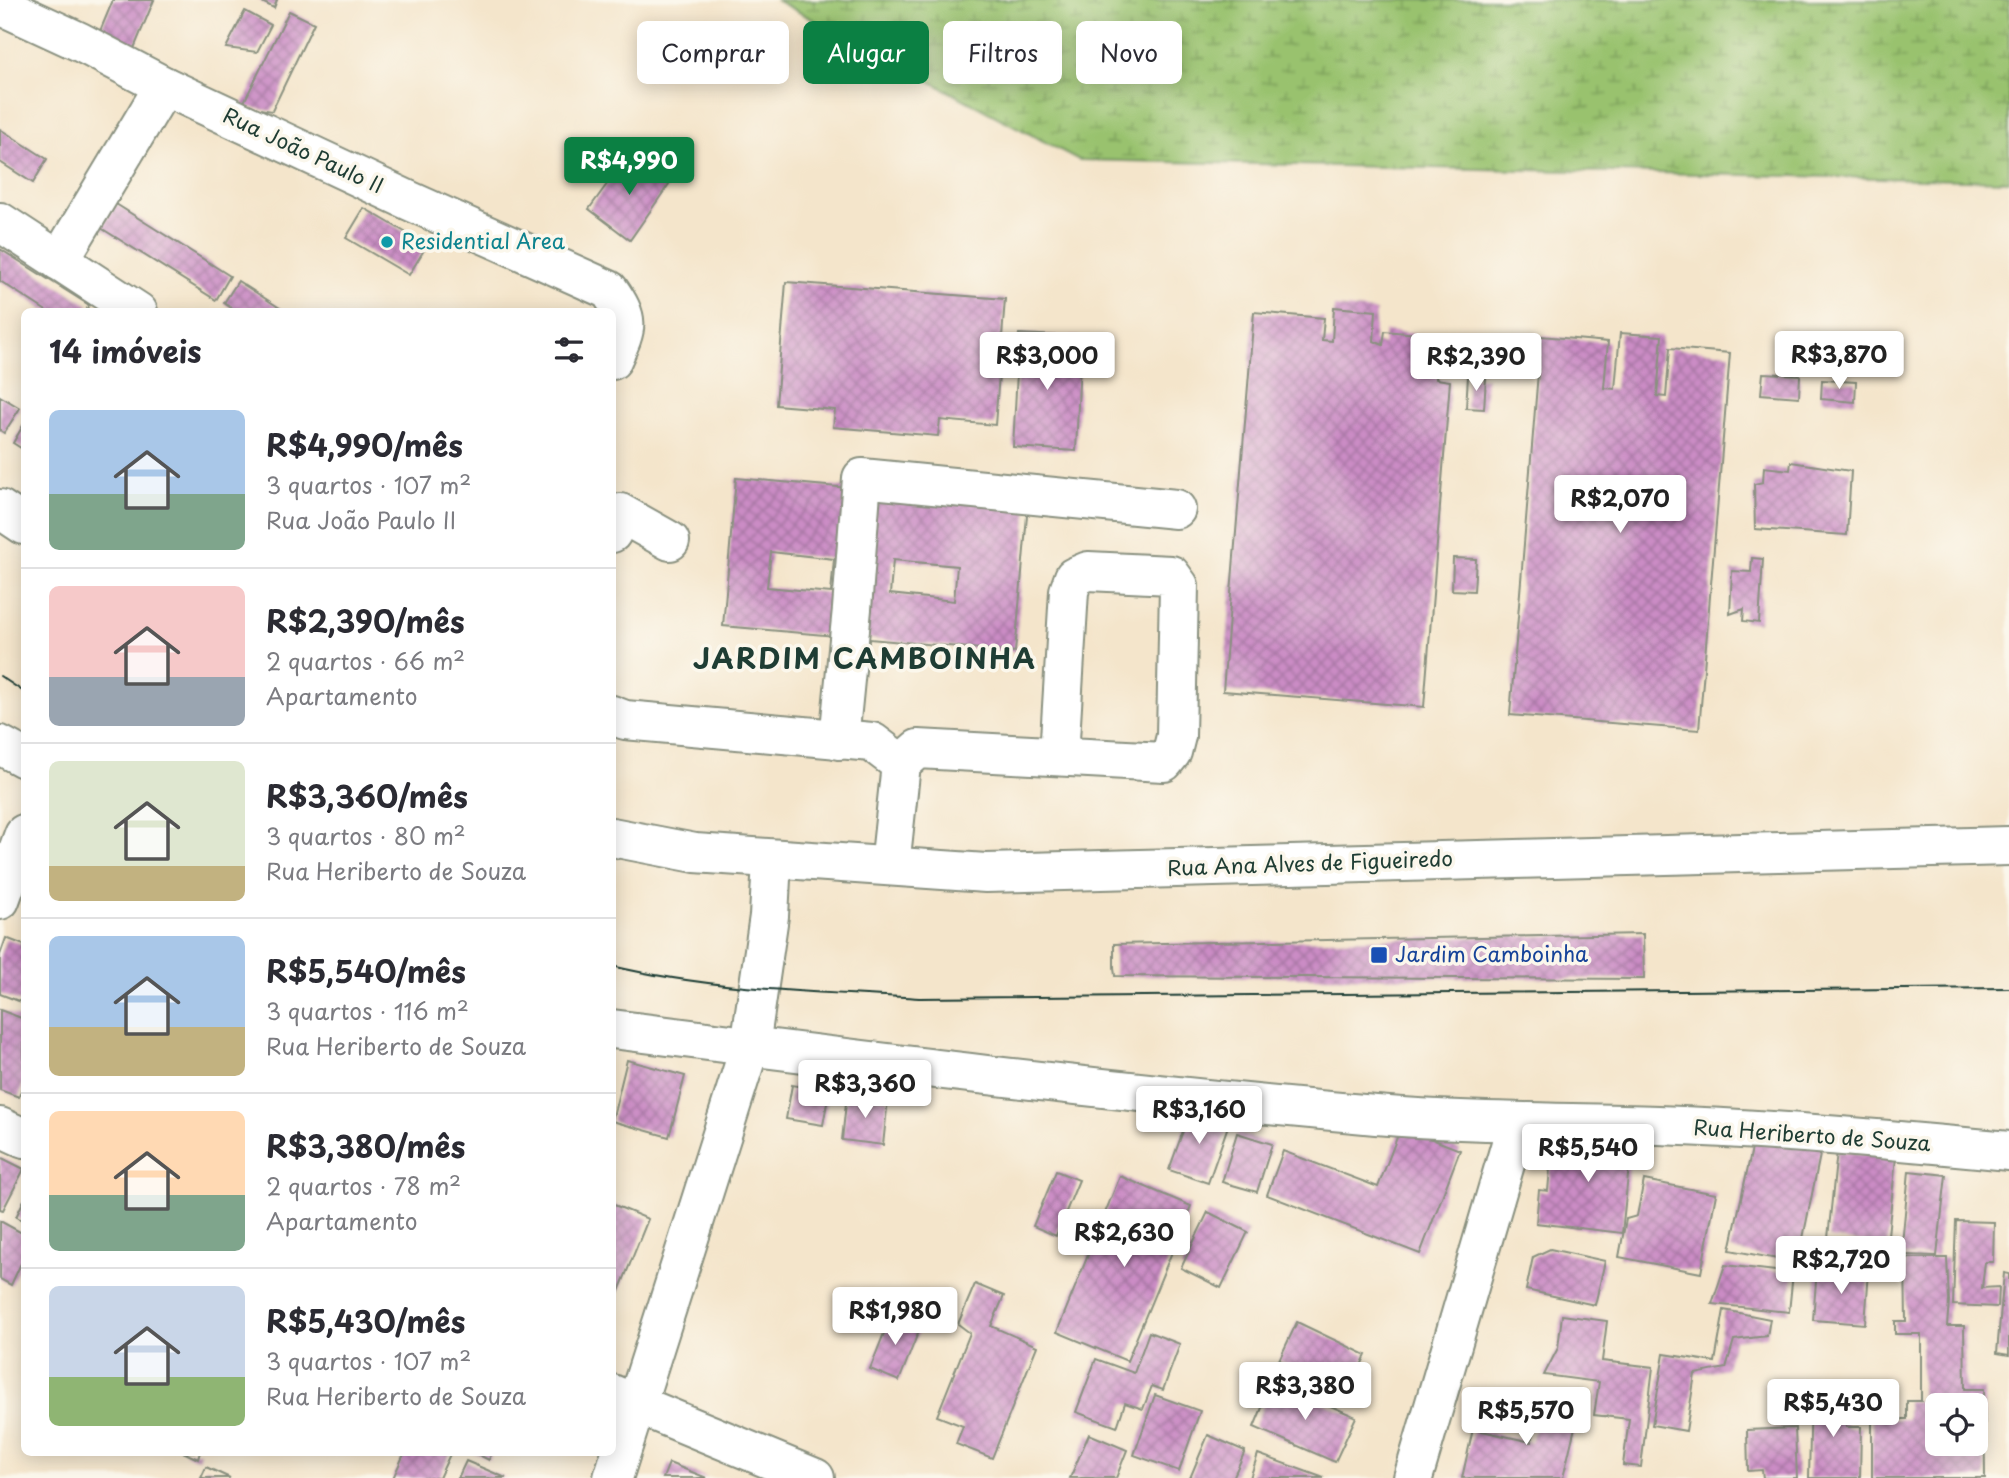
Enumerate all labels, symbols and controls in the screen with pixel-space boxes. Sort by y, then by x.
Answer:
chip: Comprar [637,21,789,84]
chip: Alugar [803,21,929,84]
chip: Filtros [943,21,1062,84]
chip: Novo [1076,21,1182,84]
street label: Rua João Paulo II [218,98,389,200]
pin: R$4,990 [564,138,694,197]
text: R$4,990 [580,142,678,177]
place label: Residential Area [401,224,566,256]
marker: Residential Area [379,234,395,250]
text: 14 imóveis [49,328,202,373]
icon: filters [550,331,588,369]
pin: R$3,000 [982,332,1112,392]
pin: R$3,870 [1774,332,1904,391]
pin: R$2,390 [1411,334,1541,393]
text: R$3,870 [1791,336,1887,371]
text: R$3,000 [996,337,1098,372]
text: R$2,390 [1426,338,1526,373]
text: R$4,990/mês [266,422,463,467]
icon: home [105,438,189,522]
text: 3 quartos · 107 m² [266,467,471,502]
pin: R$2,070 [1555,476,1685,535]
text: R$2,070 [1570,480,1670,515]
text: Rua João Paulo II [266,502,456,537]
text: R$2,390/mês [266,598,465,643]
icon: home [105,614,189,698]
district label: JARDIM CAMBOINHA [693,636,1037,679]
text: 2 quartos · 66 m² [266,643,465,678]
text: Apartamento [266,678,418,713]
text: R$3,360/mês [266,773,468,818]
icon: home [105,789,189,873]
text: 3 quartos · 80 m² [266,818,466,853]
street label: Rua Ana Alves de Figueiredo [1167,841,1453,883]
text: Rua Heriberto de Souza [266,853,526,888]
place label: Jardim Camboinha [1395,937,1588,969]
marker: Jardim Camboinha [1369,945,1389,965]
text: R$5,540/mês [266,948,466,993]
icon: home [105,964,189,1048]
text: 3 quartos · 116 m² [266,993,469,1028]
text: Rua Heriberto de Souza [266,1028,526,1063]
pin: R$3,360 [800,1060,930,1120]
text: R$3,360 [814,1065,916,1100]
pin: R$3,160 [1134,1086,1264,1146]
text: R$3,160 [1152,1091,1246,1126]
street label: Rua Heriberto de Souza [1693,1110,1932,1158]
text: R$3,380/mês [266,1123,465,1168]
pin: R$5,540 [1523,1124,1653,1184]
text: R$5,540 [1538,1129,1638,1164]
icon: home [105,1139,189,1223]
text: 2 quartos · 78 m² [266,1168,461,1203]
text: Apartamento [266,1203,418,1238]
pin: R$2,630 [1059,1210,1189,1269]
text: R$2,630 [1074,1214,1174,1249]
pin: R$2,720 [1776,1236,1906,1296]
text: R$2,720 [1792,1241,1890,1276]
pin: R$1,980 [830,1288,960,1347]
text: R$1,980 [848,1292,942,1327]
text: R$5,430/mês [266,1298,465,1343]
icon: home [105,1314,189,1398]
text: 3 quartos · 107 m² [266,1343,471,1378]
pin: R$3,380 [1240,1362,1370,1422]
text: R$3,380 [1255,1367,1355,1402]
text: Rua Heriberto de Souza [266,1378,526,1413]
pin: R$5,430 [1768,1380,1898,1439]
text: R$5,430 [1783,1384,1883,1419]
pin: R$5,570 [1461,1388,1591,1447]
text: R$5,570 [1478,1392,1574,1427]
map controls [1925,1393,1988,1456]
button: locate [1925,1393,1988,1456]

